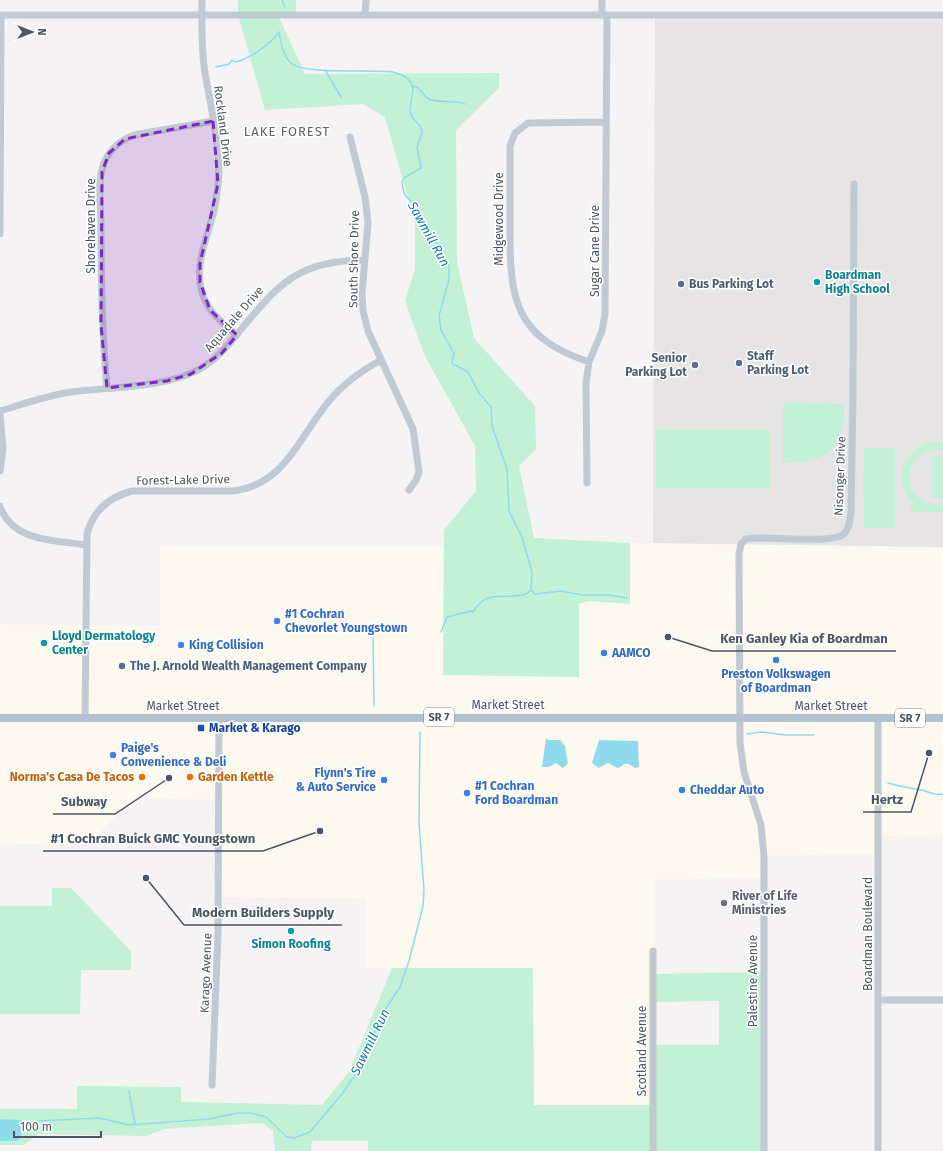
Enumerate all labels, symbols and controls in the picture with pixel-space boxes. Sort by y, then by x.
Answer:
north arrow [12,12,52,52]
text: N [35,28,48,36]
street label: Rockland Drive [211,85,235,167]
district label: LAKE FOREST [244,124,330,139]
street label: Midgewood Drive [492,172,506,266]
street label: Shorehaven Drive [84,178,98,274]
water label: Sawmill Run [405,198,453,269]
street label: Sugar Cane Drive [588,205,602,297]
street label: South Shore Drive [346,210,362,308]
place label: Boardman High School [825,268,890,296]
place label: Bus Parking Lot [689,277,774,291]
marker: Boardman High School [812,277,822,287]
marker: Bus Parking Lot [676,279,686,289]
street label: Aquadale Drive [202,283,266,355]
place label: Staff Parking Lot [747,349,809,377]
place label: Senior Parking Lot [625,351,687,379]
marker: Staff Parking Lot [734,358,744,368]
marker: Senior Parking Lot [690,360,700,370]
street label: Nisonger Drive [832,436,848,516]
street label: Forest-Lake Drive [136,472,230,488]
place label: #1 Cochran Chevorlet Youngstown [285,607,408,635]
marker: #1 Cochran Chevorlet Youngstown [272,616,282,626]
callout: Ken Ganley Kia of Boardman [712,626,896,651]
place label: Lloyd Dermatology Center [52,629,156,657]
text: Ken Ganley Kia of Boardman [720,631,888,646]
marker: Lloyd Dermatology Center [39,638,49,648]
place label: King Collision [189,638,264,652]
marker: King Collision [176,640,186,650]
place label: AAMCO [611,646,650,660]
marker: AAMCO [599,648,609,658]
marker: Preston Volkswagen of Boardman [771,655,781,665]
place label: The J. Arnold Wealth Management Company [130,659,368,673]
marker: The J. Arnold Wealth Management Company [117,661,127,671]
place label: Preston Volkswagen of Boardman [721,667,831,695]
street label: Market Street [471,698,545,712]
street label: Market Street [146,699,220,713]
street label: Market Street [794,699,868,713]
road number: SR 7 [424,708,454,726]
road number: SR 7 [895,709,925,727]
place label: Market & Karago [209,721,301,735]
marker: Market & Karago [196,723,206,733]
place label: Paige's Convenience & Deli [121,741,226,769]
marker: Paige's Convenience & Deli [108,750,118,760]
place label: Flynn's Tire & Auto Service [296,766,376,794]
place label: Norma's Casa De Tacos [10,770,134,784]
place label: Garden Kettle [198,770,274,784]
marker: Norma's Casa De Tacos [137,772,147,782]
marker: Garden Kettle [185,772,195,782]
marker: Flynn's Tire & Auto Service [379,775,389,785]
place label: #1 Cochran Ford Boardman [475,779,558,807]
place label: Cheddar Auto [690,783,764,797]
marker: Cheddar Auto [677,785,687,795]
callout: Hertz [863,787,911,812]
marker: #1 Cochran Ford Boardman [462,788,472,798]
callout: Subway [53,789,115,814]
text: Hertz [871,792,903,807]
text: Subway [61,794,107,809]
callout: #1 Cochran Buick GMC Youngstown [43,826,263,851]
text: #1 Cochran Buick GMC Youngstown [51,831,255,846]
street label: Boardman Boulevard [861,877,875,991]
place label: River of Life Ministries [732,889,798,917]
marker: River of Life Ministries [719,898,729,908]
callout: Modern Builders Supply [184,900,342,925]
text: Modern Builders Supply [192,905,334,920]
marker: Simon Roofing [286,926,296,936]
street label: Karago Avenue [198,933,214,1013]
street label: Palestine Avenue [746,935,760,1027]
place label: Simon Roofing [251,937,331,951]
water label: Sawmill Run [347,1006,393,1079]
street label: Scotland Avenue [635,1006,649,1096]
scale bar [14,1113,101,1139]
text: 100 m [20,1120,52,1134]

